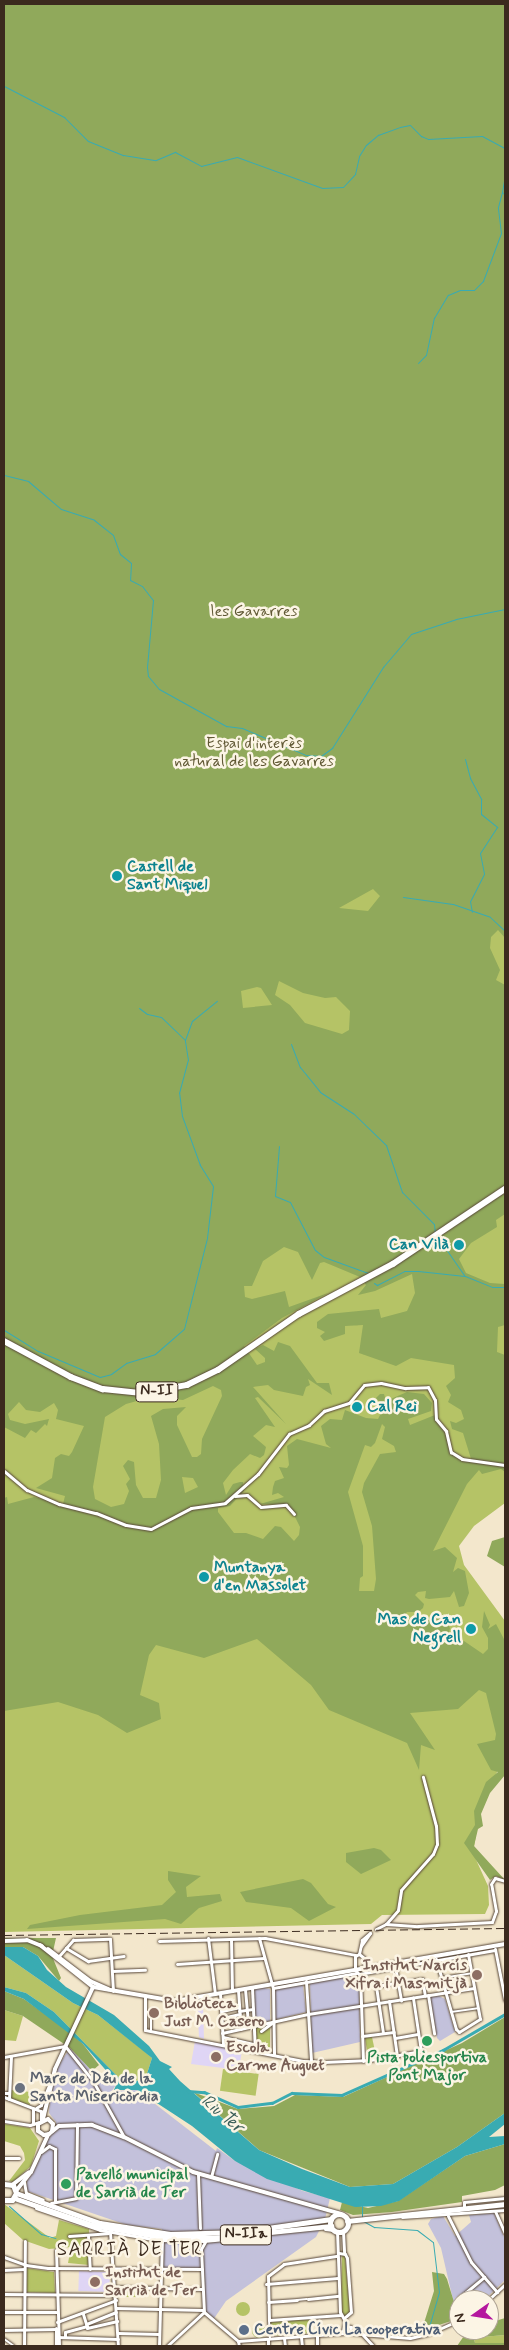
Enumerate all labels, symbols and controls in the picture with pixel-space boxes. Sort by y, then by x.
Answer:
park label: les Gavarres [212,602,296,622]
park label: Espai d'interès natural de les Gavarres [174,734,334,772]
place label: Castell de Sant Miquel [127,857,207,895]
marker: Castell de Sant Miquel [111,870,123,882]
place label: Can Vilà [391,1235,449,1255]
marker: Can Vilà [453,1239,465,1251]
road number: N-II [134,1380,180,1404]
place label: Cal Rei [367,1397,415,1417]
marker: Cal Rei [351,1401,363,1413]
place label: Muntanya d'en Massolet [214,1558,304,1596]
marker: Muntanya d'en Massolet [198,1571,210,1583]
place label: Mas de Can Negrell [379,1610,461,1648]
marker: Mas de Can Negrell [465,1623,477,1635]
place label: Institut Narcís Xifra i Masmitjà [345,1956,467,1994]
marker: Institut Narcís Xifra i Masmitjà [471,1969,483,1981]
place label: Biblioteca Just M. Casero [164,1994,264,2032]
marker: Biblioteca Just M. Casero [148,2007,160,2019]
marker: Pista poliesportiva Pont Major [421,2035,433,2047]
place label: Escola Carme Auguet [226,2038,326,2076]
place label: Pista poliesportiva Pont Major [367,2048,487,2086]
marker: Escola Carme Auguet [210,2051,222,2063]
place label: Mare de Déu de la Santa Misericòrdia [30,2069,158,2107]
marker: Mare de Déu de la Santa Misericòrdia [14,2082,26,2094]
water label: Riu Ter [196,2090,248,2138]
place label: Pavelló municipal de Sarrià de Ter [76,2165,188,2203]
marker: Pavelló municipal de Sarrià de Ter [60,2178,72,2190]
road number: N-IIa [220,2222,272,2248]
district label: SARRIÀ DE TER [54,2239,206,2261]
place label: Institut de Sarrià de Ter [105,2263,192,2301]
marker: Institut de Sarrià de Ter [89,2276,101,2288]
north arrow [449,2290,499,2340]
text: N [451,2312,470,2325]
place label: Centre Cívic La cooperativa [254,2320,443,2340]
marker: Centre Cívic La cooperativa [238,2324,250,2336]

